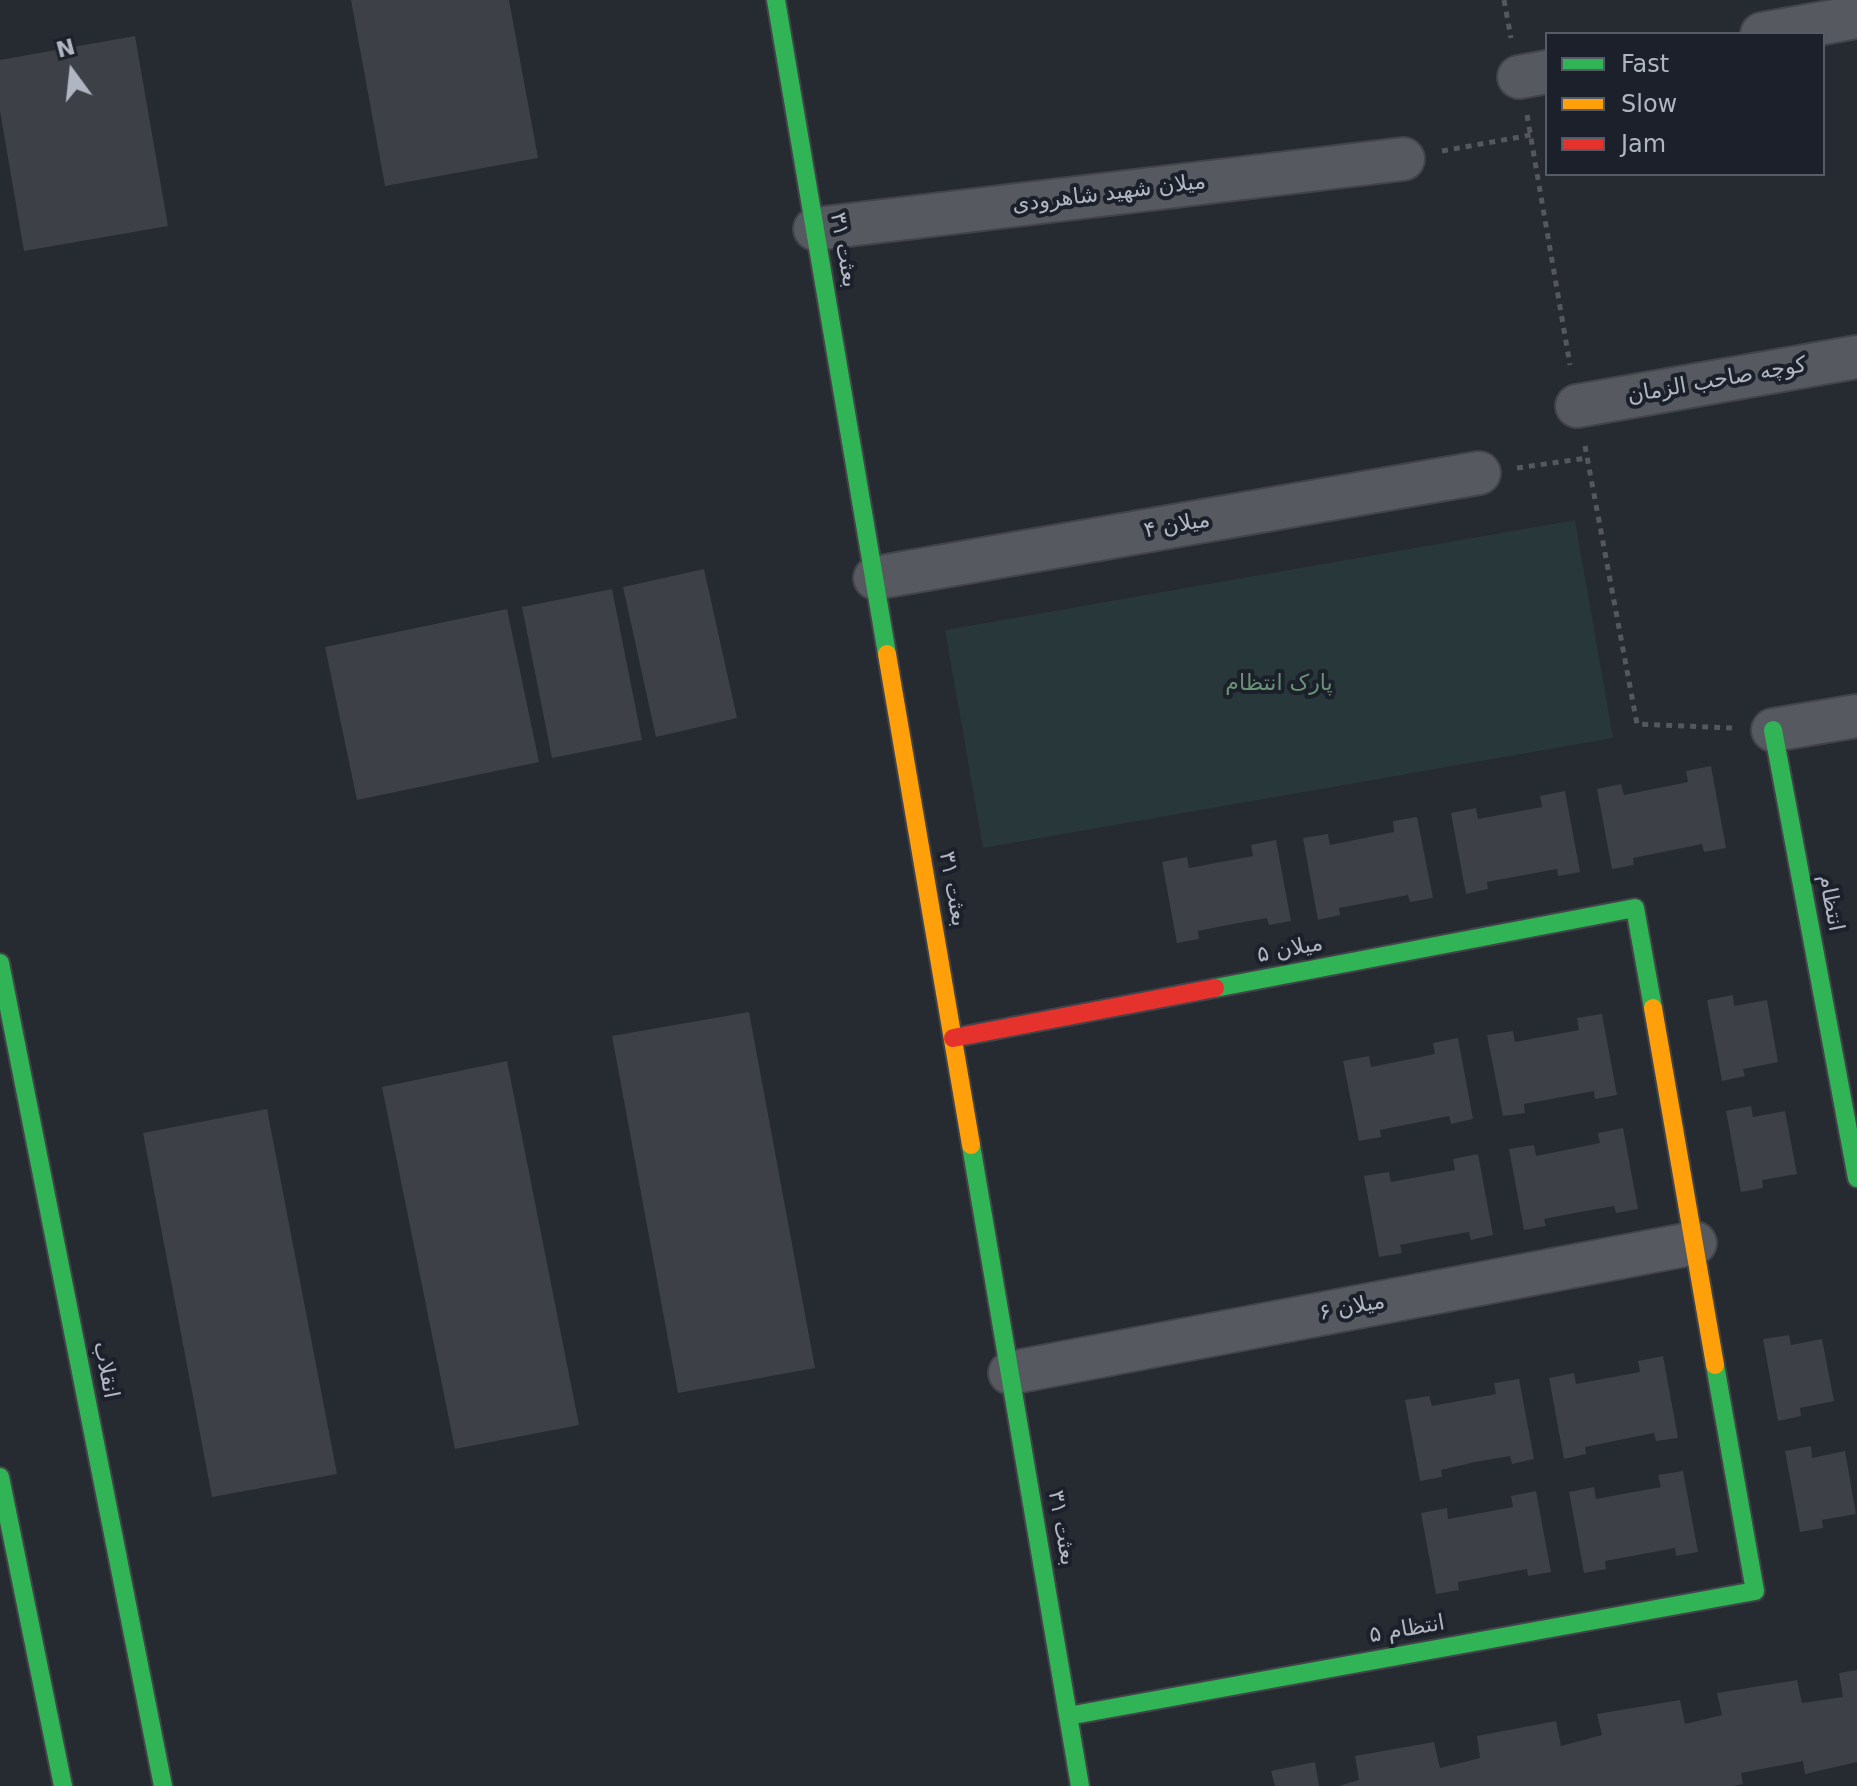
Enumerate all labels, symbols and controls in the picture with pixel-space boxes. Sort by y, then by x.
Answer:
north arrow [32,32,112,112]
legend [1545,32,1825,176]
text: N [54,34,78,63]
text: Fast [1621,50,1669,78]
text: Slow [1621,90,1677,118]
text: Jam [1621,130,1666,158]
street label: میلان شهید شاهرودی [1011,169,1207,219]
street label: بعثت ۳۱ [823,210,863,290]
street label: کوچه صاحب الزمان [1625,352,1809,410]
street label: میلان ۴ [1142,507,1212,545]
park label: پارک انتظام [1225,671,1333,697]
street label: بعثت ۳۱ [932,849,972,929]
street label: انتظام [1812,872,1848,934]
street label: میلان ۵ [1255,931,1325,969]
street label: میلان ۶ [1317,1289,1387,1327]
street label: انقلاب [87,1339,123,1401]
street label: بعثت ۳۱ [1041,1488,1081,1568]
street label: انتظام ۵ [1367,1610,1447,1650]

